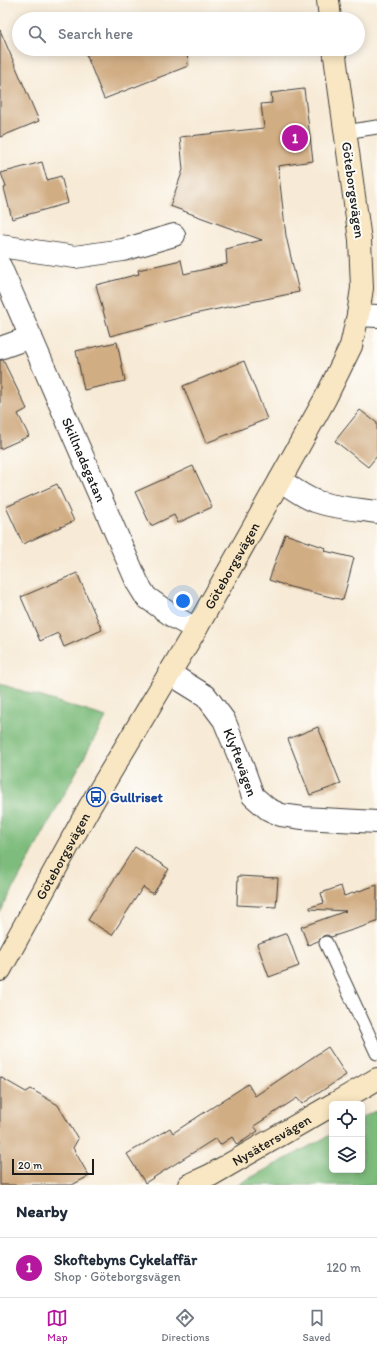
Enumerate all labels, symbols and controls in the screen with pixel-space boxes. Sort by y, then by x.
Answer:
search box [12,12,365,56]
icon: search [26,23,48,45]
text: Search here [58,25,133,43]
pin: 1 [282,123,308,153]
street label: Göteborgsvägen [338,141,368,240]
street label: Skillnadsgatan [58,415,110,504]
street label: Göteborgsvägen [200,519,263,612]
your location [173,591,193,611]
street label: Klyftevägen [220,726,261,799]
bus stop icon: Gullriset [85,786,107,808]
place label: Gullriset [110,789,163,806]
street label: Göteborgsvägen [32,809,94,903]
map controls [329,1101,365,1173]
button: locate [329,1101,365,1137]
street label: Nysätersvägen [229,1110,314,1170]
button: layers [329,1137,365,1173]
scale bar [12,1157,94,1176]
text: 20 m [18,1159,42,1172]
text: Nearby [16,1201,68,1221]
text: Skoftebyns Cykelaffär [54,1251,197,1269]
text: 1 [26,1260,32,1275]
text: 120 m [326,1260,361,1275]
text: Shop · Göteborgsvägen [54,1269,181,1284]
tab: Map [46,1307,68,1344]
tab: Directions [161,1307,210,1344]
tab: Saved [302,1307,331,1344]

